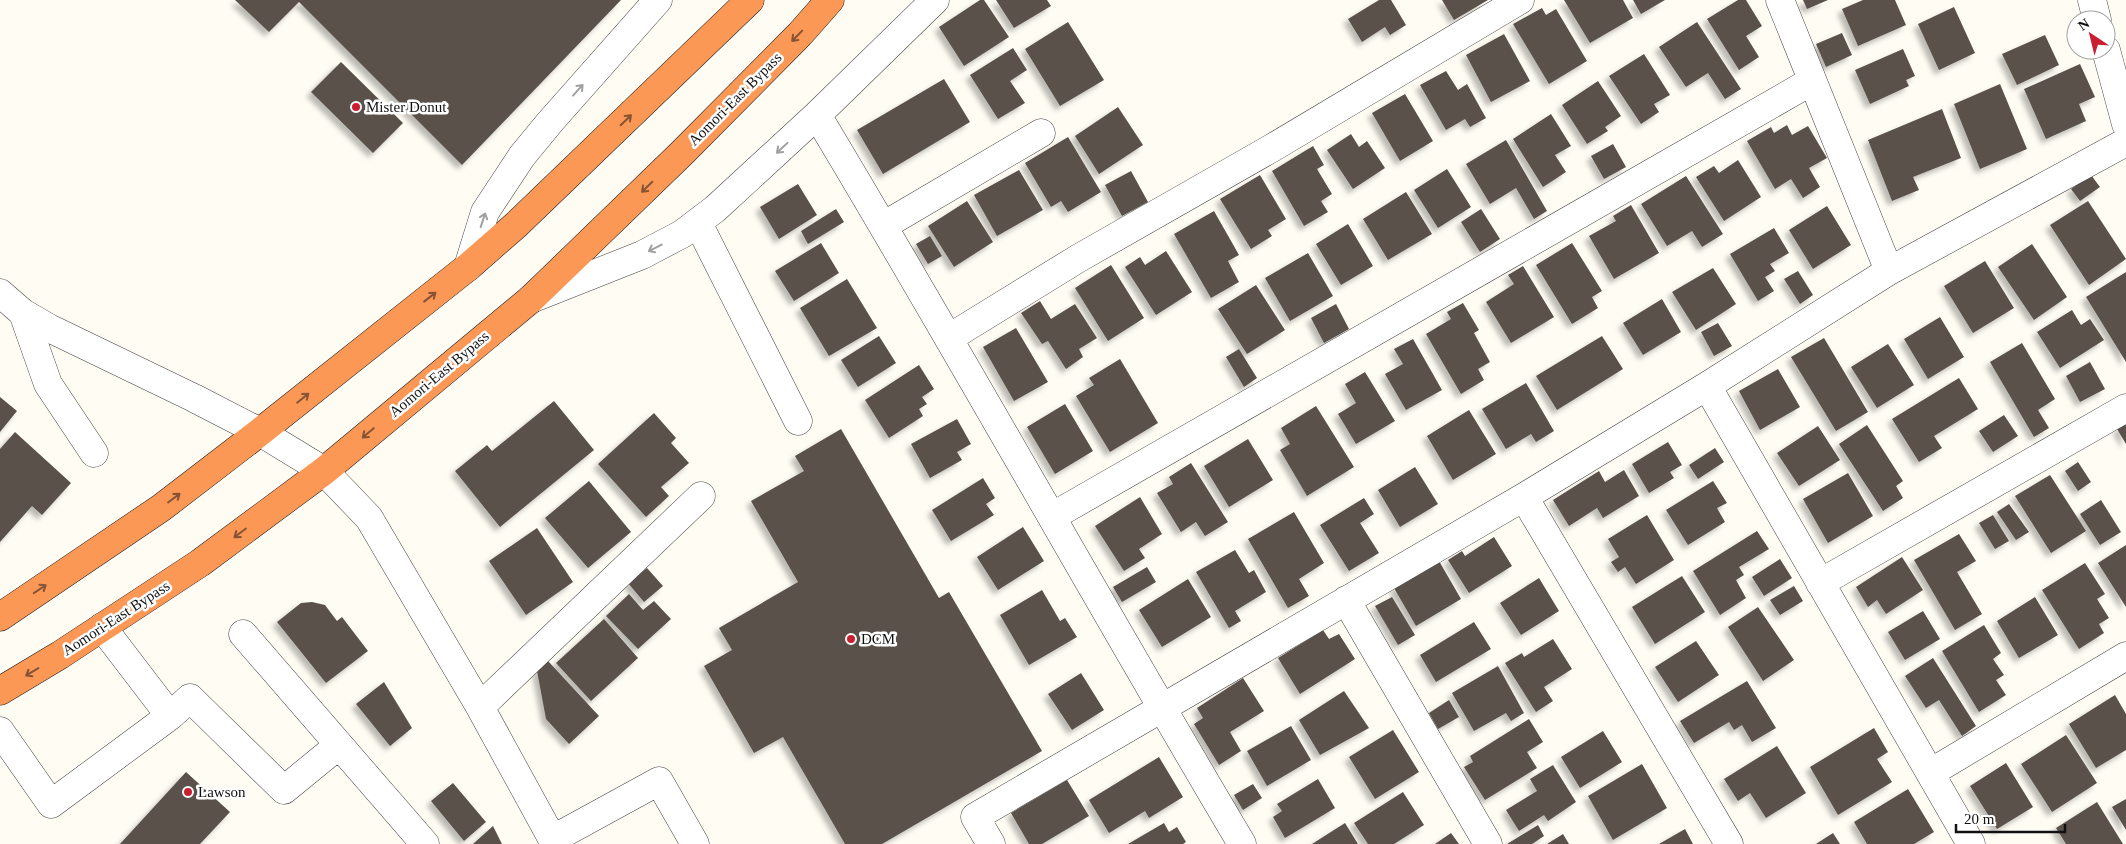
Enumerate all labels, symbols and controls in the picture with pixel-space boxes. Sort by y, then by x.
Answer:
north arrow [2066,10,2116,60]
text: N [2075,16,2092,34]
one-way arrow [791,30,803,42]
street label: Aomori-East Bypass [685,49,785,149]
one-way arrow [573,83,584,96]
place label: Mister Donut [366,99,447,115]
marker: Mister Donut [350,101,362,113]
one-way arrow [619,114,632,126]
one-way arrow [775,142,788,154]
one-way arrow [641,181,653,193]
one-way arrow [479,213,488,229]
one-way arrow [648,244,663,253]
one-way arrow [423,291,436,302]
street label: Aomori-East Bypass [386,328,492,420]
one-way arrow [296,392,309,403]
one-way arrow [362,428,375,439]
one-way arrow [167,492,180,503]
one-way arrow [233,528,247,538]
street label: Aomori-East Bypass [59,577,173,659]
one-way arrow [33,584,47,594]
place label: DCM [861,631,895,647]
marker: DCM [845,633,857,645]
one-way arrow [26,668,40,678]
place label: Lawson [198,784,246,800]
marker: Lawson [182,786,194,798]
scale bar [1956,802,2065,834]
text: 20 m [1964,811,1995,827]

